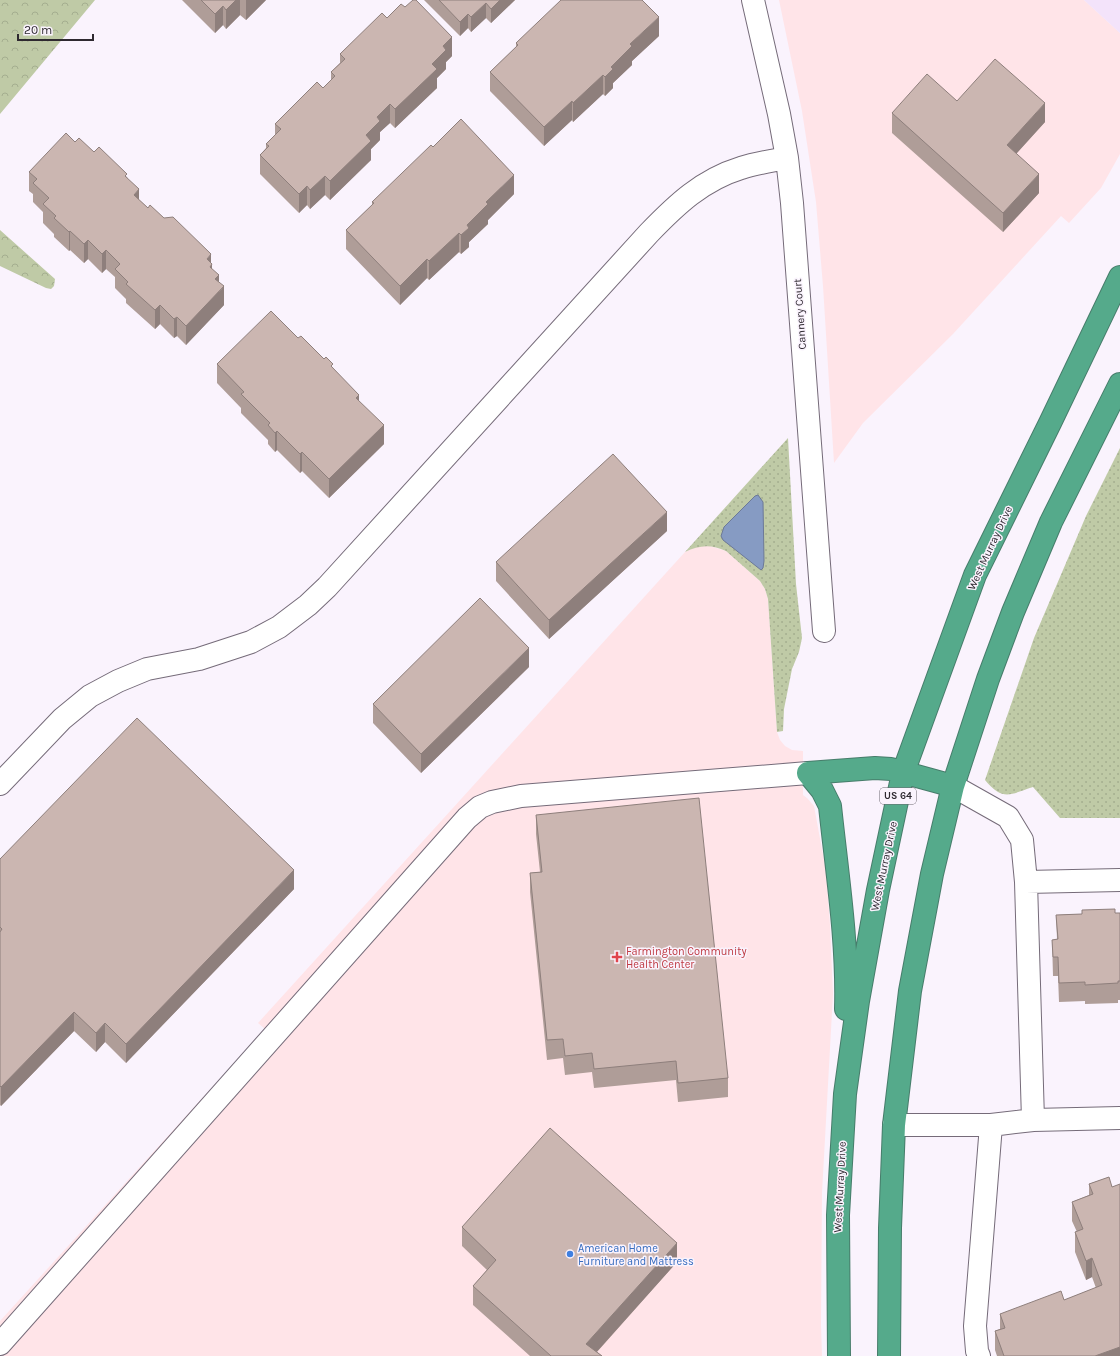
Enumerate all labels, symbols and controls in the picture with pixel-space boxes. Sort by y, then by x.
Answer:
scale bar [18,16,93,42]
text: 20 m [24,23,52,37]
street label: Cannery Court [791,278,809,350]
street label: West Murray Drive [965,504,1015,592]
road number: US 64 [880,788,916,804]
street label: West Murray Drive [868,820,900,912]
place label: Farmington Community Health Center [626,945,747,971]
marker: Farmington Community Health Center [611,951,623,963]
street label: West Murray Drive [831,1141,849,1233]
place label: American Home Furniture and Mattress [578,1242,694,1268]
marker: American Home Furniture and Mattress [565,1249,575,1259]

